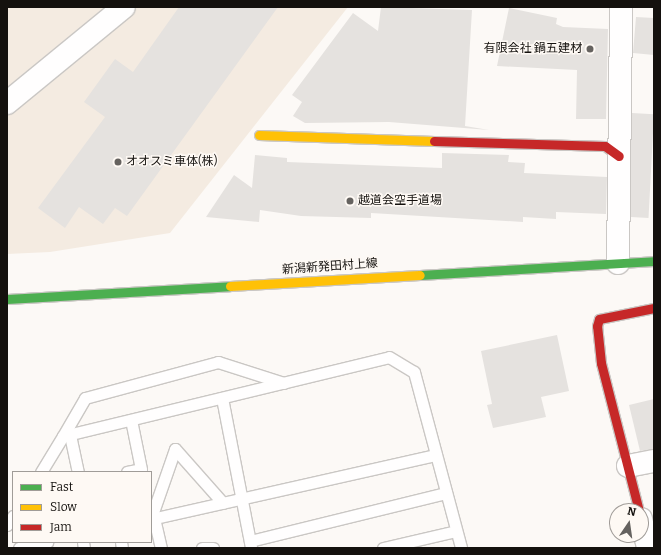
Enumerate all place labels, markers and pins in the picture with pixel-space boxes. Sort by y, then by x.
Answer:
place label: 有限会社 鍋五建材 [484,42,582,56]
marker: 有限会社 鍋五建材 [585,44,595,54]
place label: オオスミ車体(株) [126,155,217,169]
marker: オオスミ車体(株) [113,157,123,167]
place label: 越道会空手道場 [358,194,442,208]
marker: 越道会空手道場 [345,196,355,206]

